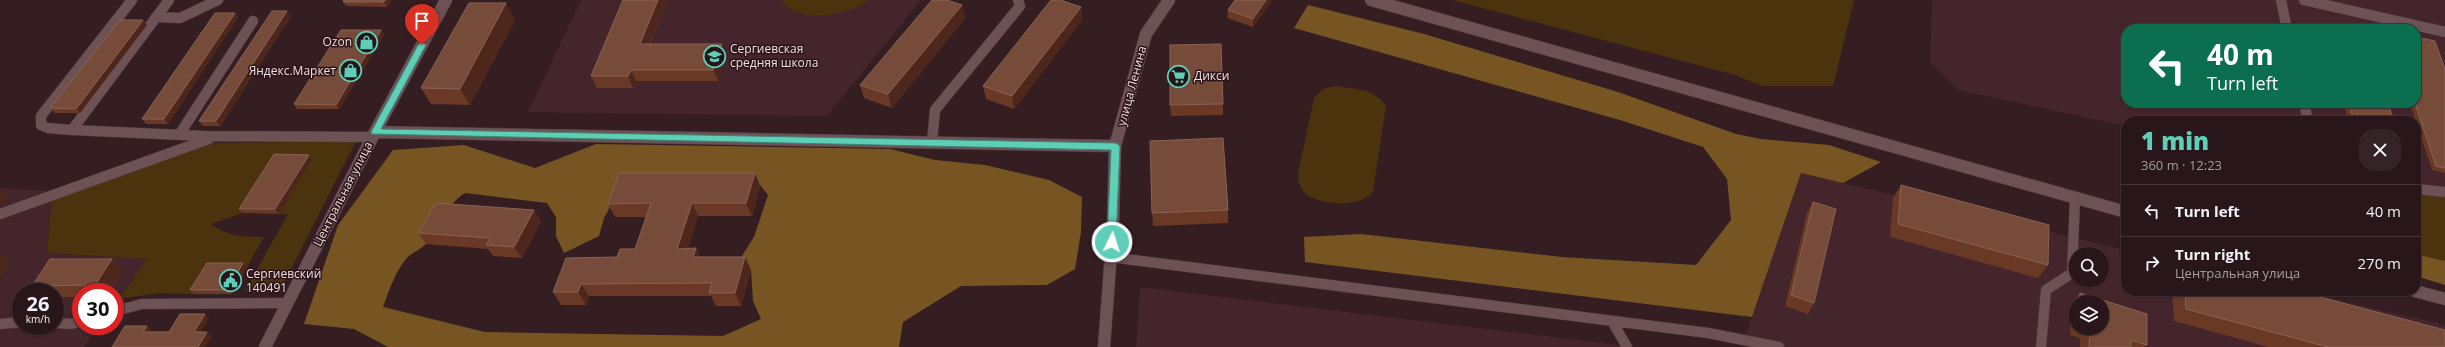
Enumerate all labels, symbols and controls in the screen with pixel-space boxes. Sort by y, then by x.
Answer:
pin [405,4,439,45]
icon: arrive [411,10,433,32]
shop icon: Ozon [354,29,380,55]
place label: Ozon [322,33,352,50]
text: 40 m [2207,35,2274,73]
place label: Сергиевская средняя школа [730,40,818,71]
icon: left [2141,40,2193,92]
school or university icon: Сергиевская средняя школа [702,43,728,69]
street label: улица Ленина [1113,44,1150,128]
shop icon: Яндекс.Маркет [338,58,364,84]
place label: Яндекс.Маркет [249,62,336,79]
supermarket icon: Дикси [1165,63,1191,89]
place label: Дикси [1194,67,1229,84]
text: Turn left [2207,71,2278,95]
text: 1 min [2141,124,2209,157]
button: close [2359,129,2401,171]
street label: Центральная улица [309,138,376,249]
text: 360 m · 12:23 [2141,156,2222,174]
icon: left [2141,200,2163,222]
text: Turn left [2175,201,2240,221]
text: 40 m [2366,201,2401,221]
position arrow [1091,221,1133,263]
text: Turn right [2175,244,2250,264]
map controls [2069,247,2109,335]
button: search [2069,247,2109,287]
icon: right [2141,252,2163,274]
text: 270 m [2357,253,2401,273]
text: Центральная улица [2175,264,2300,282]
place label: Сергиевский 140491 [246,265,321,296]
public building icon: Сергиевский 140491 [217,268,243,294]
speed limit sign: 30 [72,283,124,335]
text: 26 [27,290,49,317]
button: layers [2069,295,2109,335]
text: km/h [26,312,50,326]

